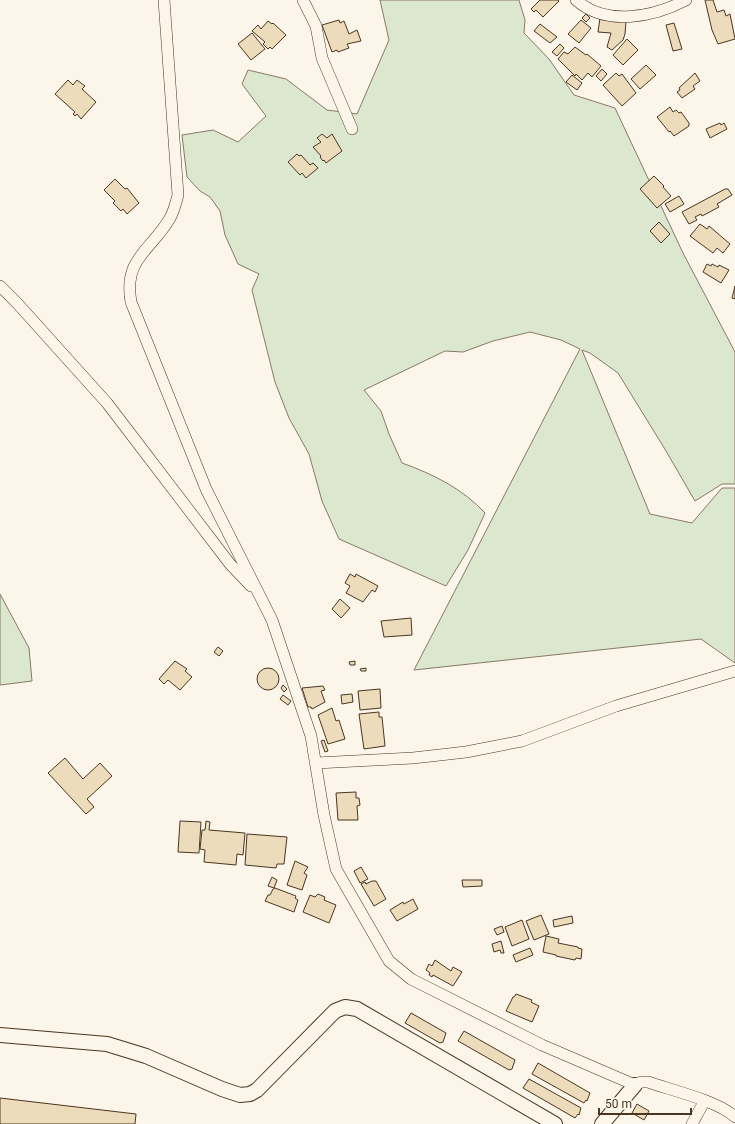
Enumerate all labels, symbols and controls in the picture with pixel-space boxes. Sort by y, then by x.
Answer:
scale bar [599,1090,691,1116]
text: 50 m [605,1097,632,1111]

